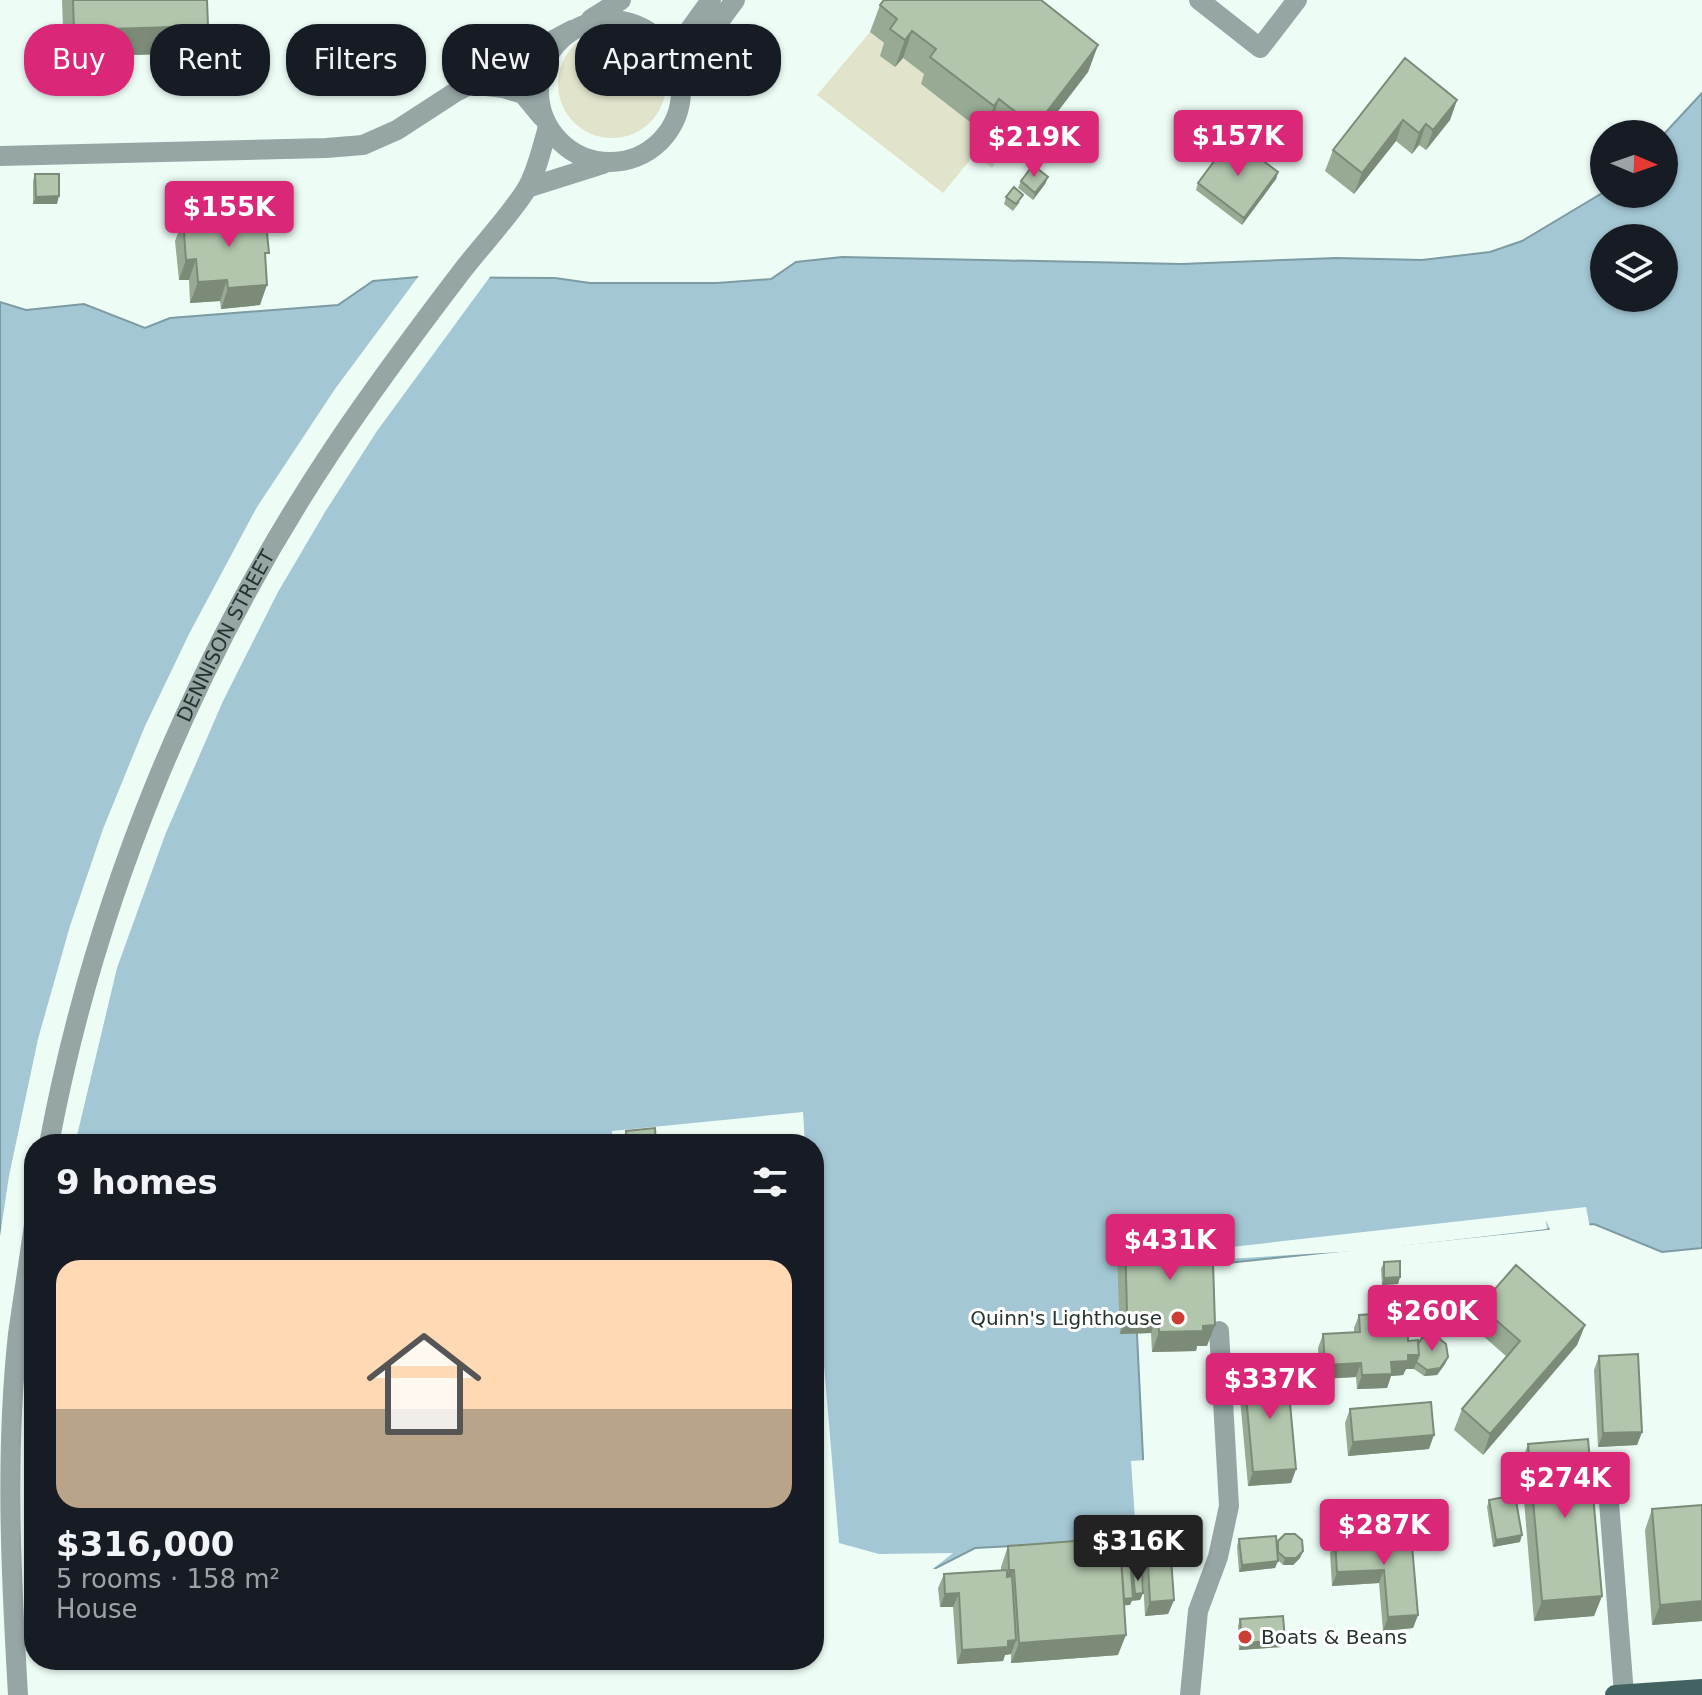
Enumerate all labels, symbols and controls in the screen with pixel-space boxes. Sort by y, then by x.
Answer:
chip: Buy [24,24,134,96]
chip: Rent [150,24,270,96]
chip: Filters [286,24,426,96]
chip: New [442,24,559,96]
chip: Apartment [575,24,781,96]
pin: $157K [1182,110,1294,178]
pin: $219K [978,111,1090,179]
north arrow [1590,120,1678,208]
map controls [1590,120,1678,312]
text: $157K [1192,121,1284,151]
text: $219K [988,122,1080,152]
pin: $155K [173,181,285,249]
text: $155K [183,192,275,222]
button: layers [1590,224,1678,312]
street label: DENNISON STREET [172,545,280,726]
icon: filters [748,1160,792,1204]
text: 9 homes [56,1162,218,1202]
pin: $431K [1114,1214,1226,1282]
text: $431K [1124,1225,1216,1255]
pin: $260K [1376,1285,1488,1353]
text: $260K [1386,1296,1478,1326]
place label: Quinn's Lighthouse [970,1306,1162,1330]
marker: Quinn's Lighthouse [1169,1309,1187,1327]
icon: home [352,1312,496,1456]
pin: $337K [1214,1353,1326,1421]
text: $337K [1224,1364,1316,1394]
pin: $274K [1509,1452,1621,1520]
text: $274K [1519,1463,1611,1493]
pin: $287K [1328,1499,1440,1567]
text: $287K [1338,1510,1430,1540]
pin: $316K [1082,1515,1194,1583]
text: $316,000 [56,1524,235,1564]
text: $316K [1092,1526,1184,1556]
text: 5 rooms · 158 m² [56,1564,280,1594]
text: House [56,1594,137,1624]
place label: Boats & Beans [1261,1625,1407,1649]
marker: Boats & Beans [1236,1628,1254,1646]

